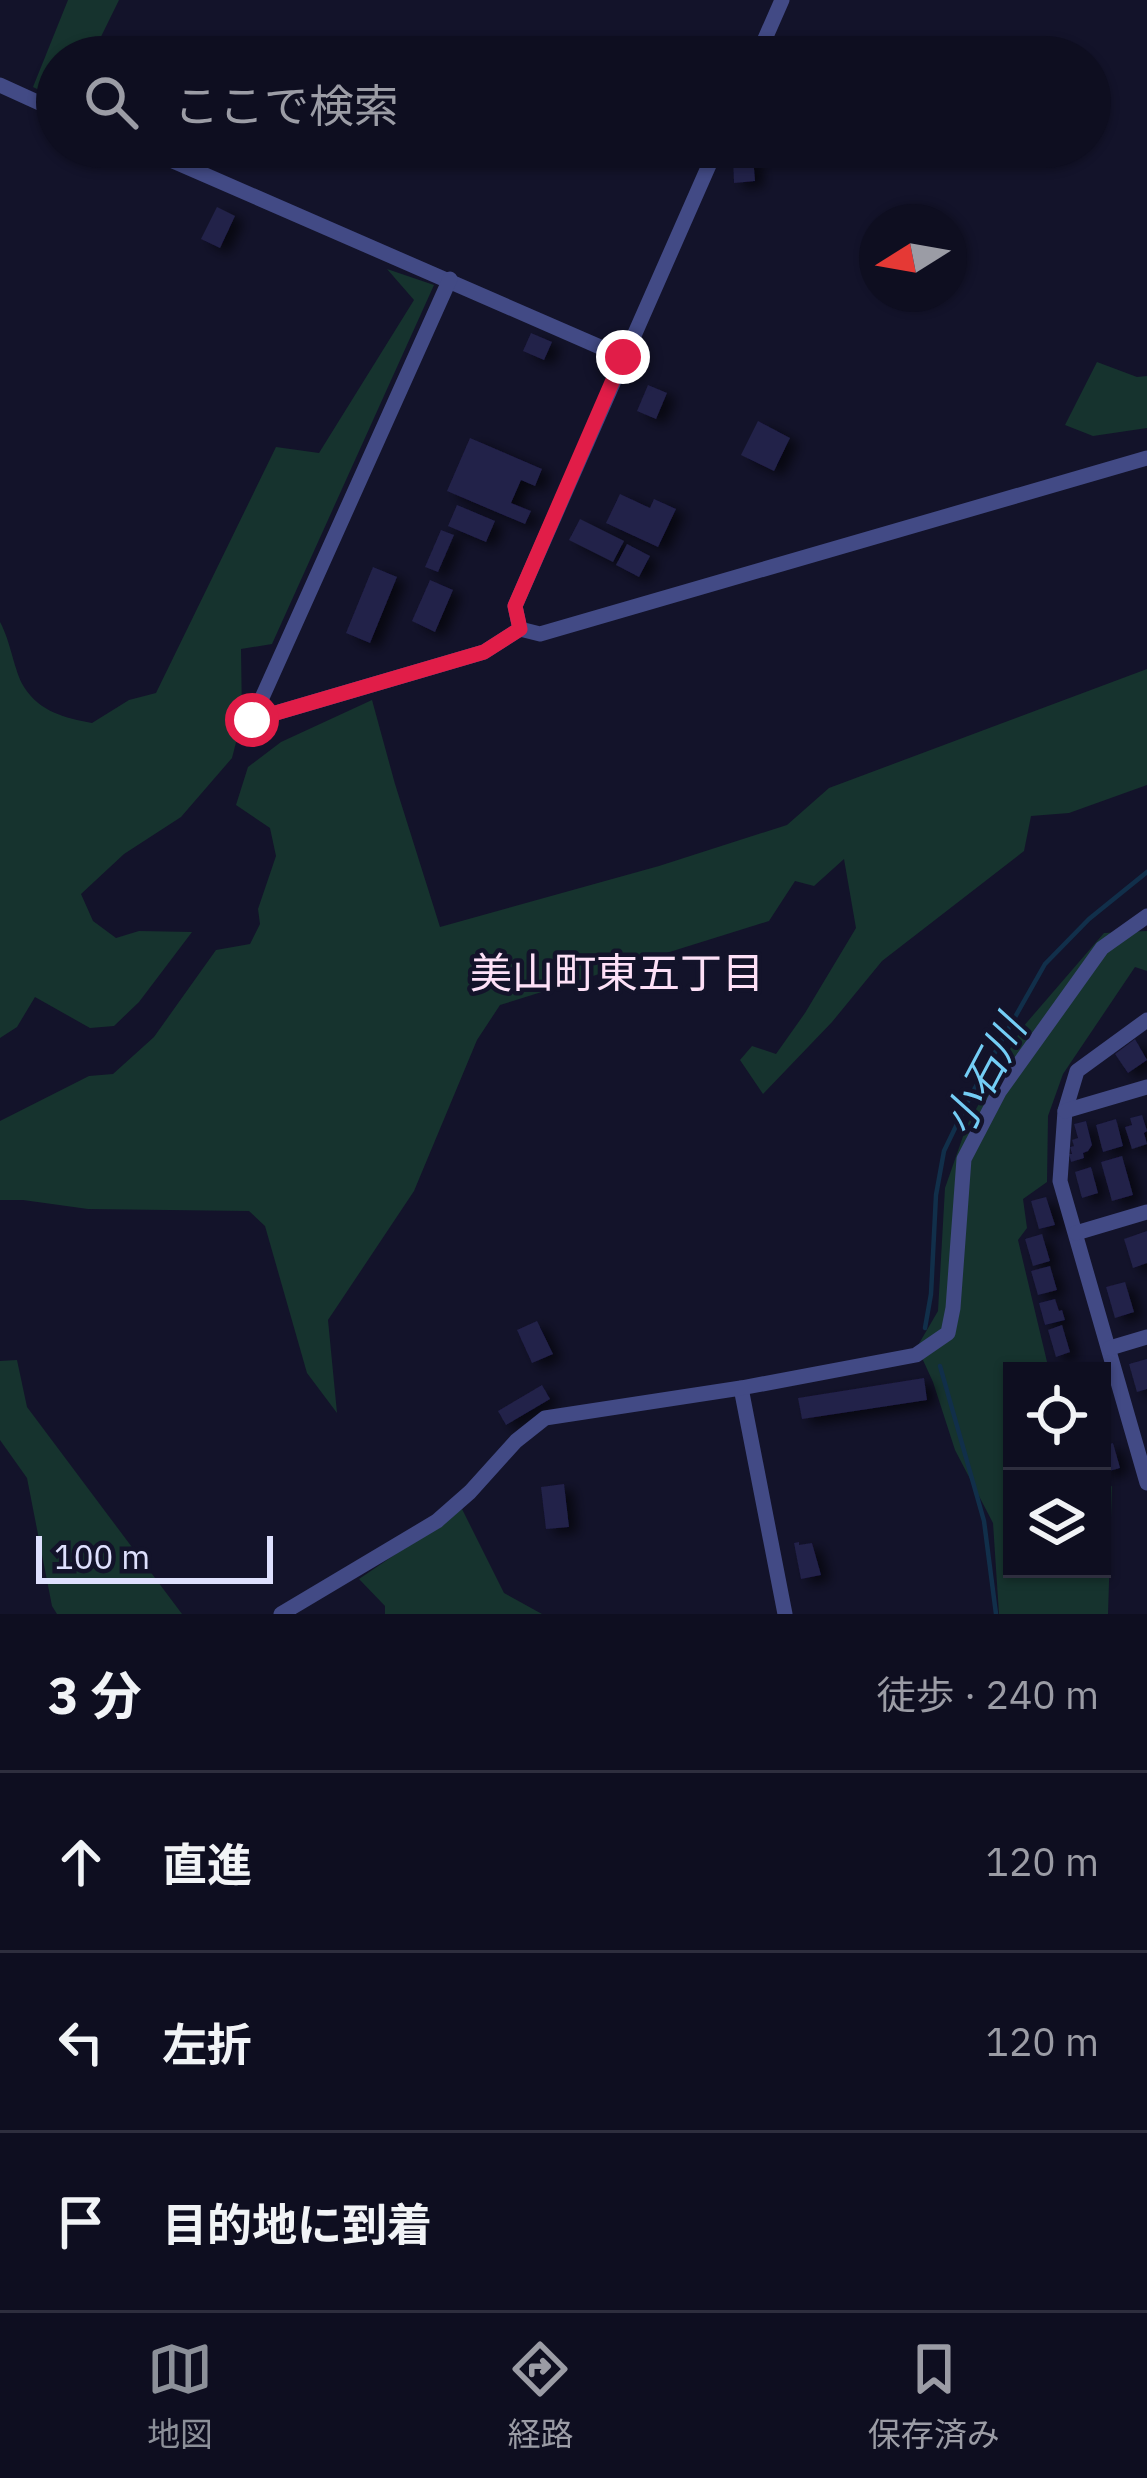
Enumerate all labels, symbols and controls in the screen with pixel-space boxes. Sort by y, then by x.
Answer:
search box [36,36,1111,168]
icon: search [78,69,144,135]
text: ここで検索 [174,76,399,134]
north arrow [859,204,967,312]
route end [596,330,650,384]
route start [225,693,279,747]
district label: 美山町東五丁目 [470,945,764,1000]
water label: 小石川 [930,1003,1039,1143]
map controls [1003,1362,1111,1578]
button: locate [1003,1362,1111,1470]
button: layers [1003,1470,1111,1578]
scale bar [36,1530,273,1583]
text: 100 m [54,1535,150,1578]
text: 3 分 [48,1662,142,1728]
text: 徒歩 · 240 m [876,1669,1099,1720]
icon: ahead [48,1829,114,1895]
text: 直進 [162,1835,252,1893]
text: 120 m [986,1836,1099,1887]
icon: left [48,2009,114,2075]
text: 左折 [162,2015,252,2073]
text: 120 m [986,2016,1099,2067]
icon: arrive [48,2189,114,2255]
text: 目的地に到着 [162,2195,432,2253]
tab: 地図 [147,2336,213,2456]
tab: 経路 [507,2336,573,2456]
tab: 保存済み [868,2336,1000,2456]

